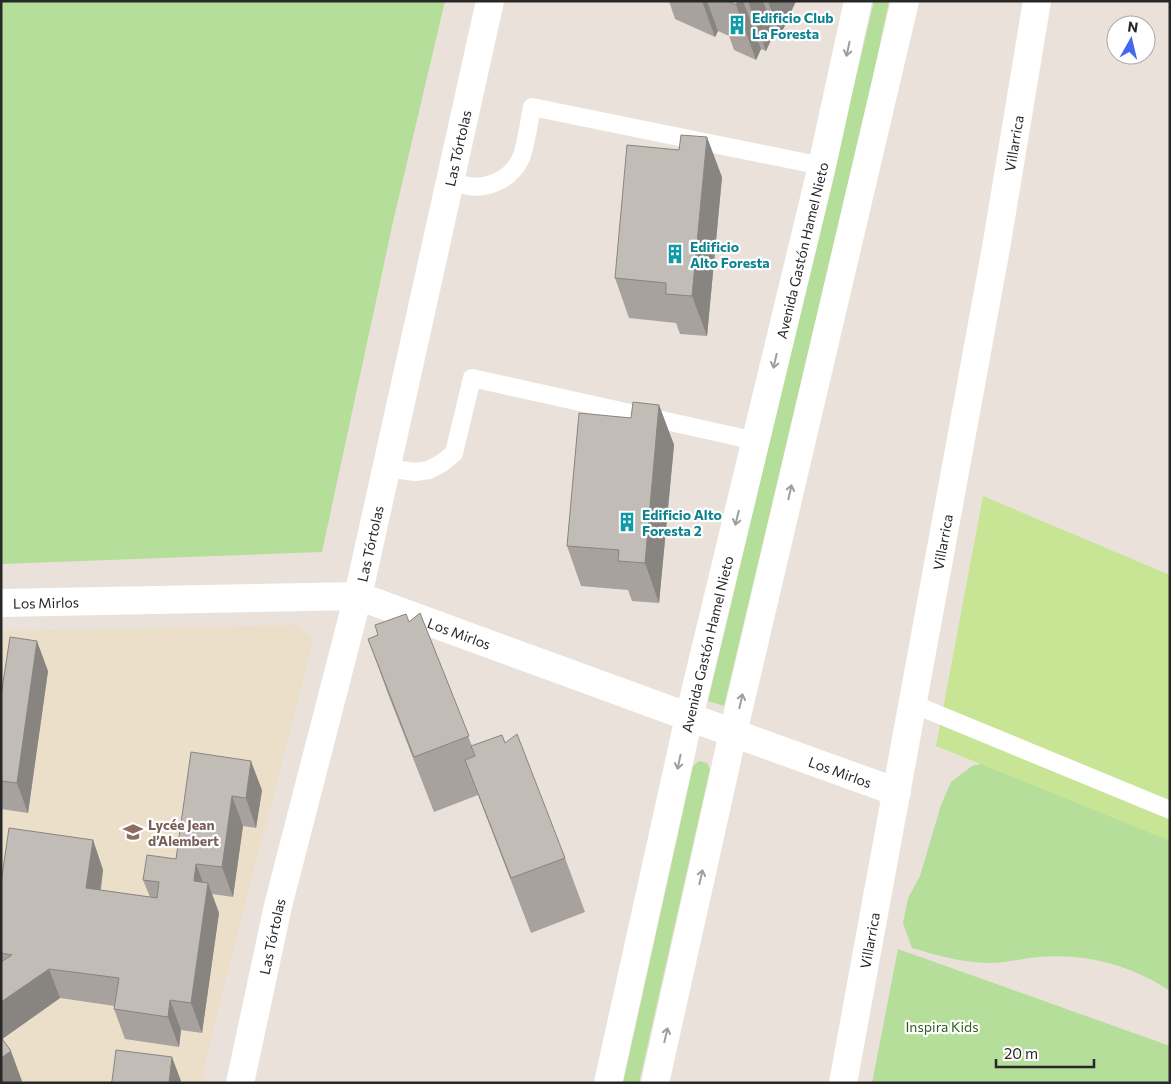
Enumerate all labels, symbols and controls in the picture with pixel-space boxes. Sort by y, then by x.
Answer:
place label: Edificio Club La Foresta [752,9,833,42]
building icon: Edificio Club La Foresta [726,14,748,36]
north arrow [1106,15,1156,65]
text: N [1126,17,1139,36]
one-way arrow [843,40,852,56]
street label: Las Tórtolas [441,108,474,188]
street label: Villarrica [1000,114,1026,173]
street label: Avenida Gastón Hamel Nieto [772,160,831,340]
place label: Edificio Alto Foresta [690,238,770,271]
building icon: Edificio Alto Foresta [664,243,686,265]
one-way arrow [770,352,779,368]
one-way arrow [786,484,795,500]
street label: Las Tórtolas [353,504,386,583]
place label: Edificio Alto Foresta 2 [642,506,722,539]
one-way arrow [732,510,741,526]
building icon: Edificio Alto Foresta 2 [616,511,638,533]
street label: Villarrica [929,513,956,571]
street label: Avenida Gastón Hamel Nieto [677,554,736,734]
street label: Los Mirlos [13,593,79,611]
street label: Los Mirlos [425,614,493,652]
one-way arrow [737,693,746,709]
street label: Los Mirlos [806,752,874,791]
one-way arrow [674,753,683,769]
place label: Lycée Jean d’Alembert [148,816,219,849]
school or university icon: Lycée Jean d’Alembert [122,821,144,843]
one-way arrow [697,869,707,885]
street label: Las Tórtolas [255,896,288,976]
street label: Villarrica [856,911,883,970]
park label: Inspira Kids [905,1018,979,1035]
one-way arrow [662,1028,671,1044]
scale bar [996,1036,1094,1068]
text: 20 m [1004,1044,1038,1062]

